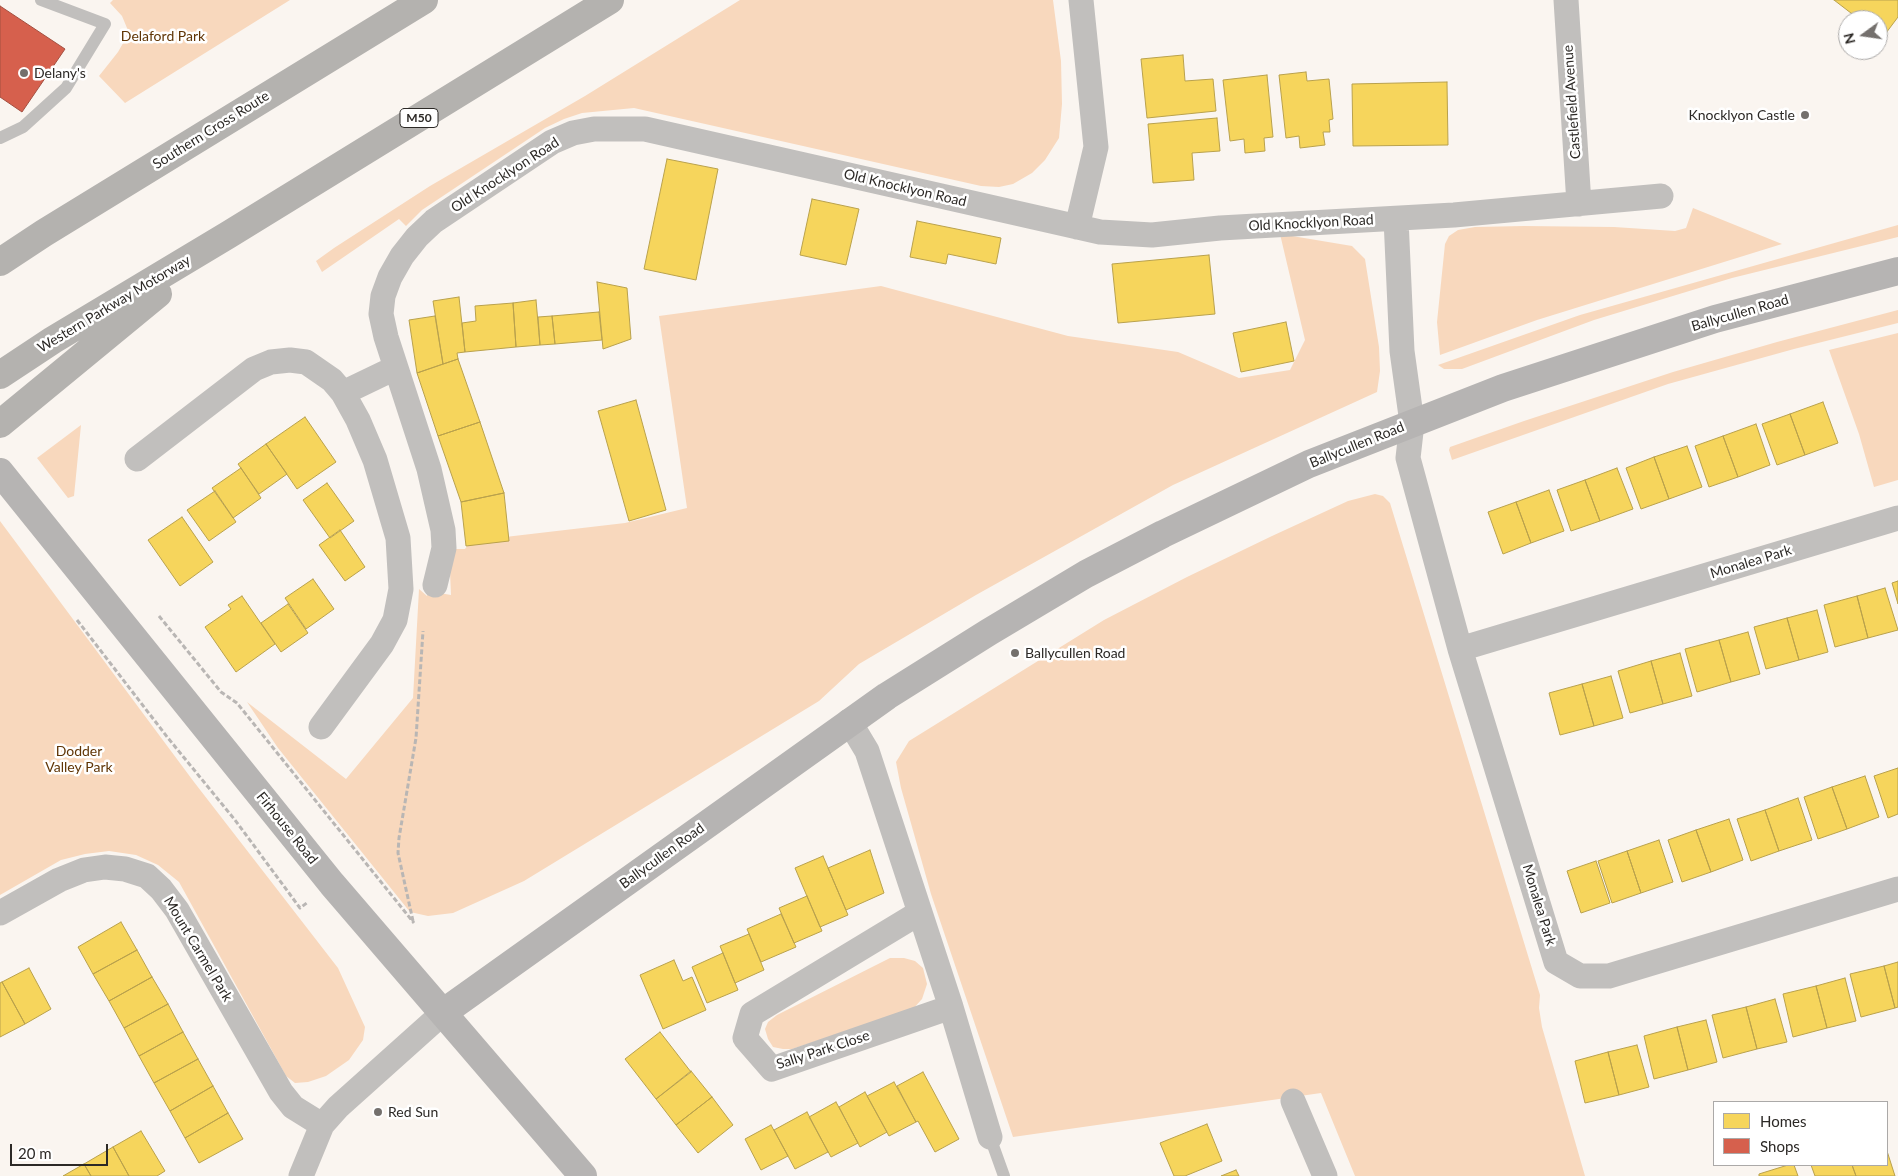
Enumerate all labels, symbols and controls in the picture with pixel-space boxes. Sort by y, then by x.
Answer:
north arrow [1838,10,1888,60]
park label: Delaford Park [121,28,205,44]
text: N [1839,31,1858,46]
street label: Castlefield Avenue [1560,44,1584,160]
place label: Delany's [34,65,86,81]
marker: Delany's [18,67,30,79]
street label: Southern Cross Route [150,87,272,173]
place label: Knocklyon Castle [1688,107,1795,123]
road number: M50 [400,109,438,128]
marker: Knocklyon Castle [1799,109,1811,121]
street label: Old Knocklyon Road [448,134,562,216]
street label: Old Knocklyon Road [842,166,968,210]
street label: Old Knocklyon Road [1248,211,1374,235]
street label: Western Parkway Motorway [34,252,194,356]
street label: Ballycullen Road [1689,291,1791,335]
street label: Ballycullen Road [1307,418,1407,472]
street label: Monalea Park [1708,542,1794,582]
place label: Ballycullen Road [1025,645,1125,661]
marker: Ballycullen Road [1009,647,1021,659]
park label: Dodder Valley Park [45,743,113,776]
street label: Firhouse Road [253,789,321,867]
street label: Ballycullen Road [616,820,708,892]
street label: Monalea Park [1519,862,1559,948]
street label: Mount Carmel Park [160,894,236,1004]
street label: Sally Park Close [774,1027,872,1073]
legend [1713,1101,1888,1166]
place label: Red Sun [388,1104,438,1120]
marker: Red Sun [372,1106,384,1118]
text: Homes [1760,1112,1806,1130]
scale bar [12,1134,110,1166]
text: Shops [1760,1137,1800,1155]
text: 20 m [18,1144,52,1162]

